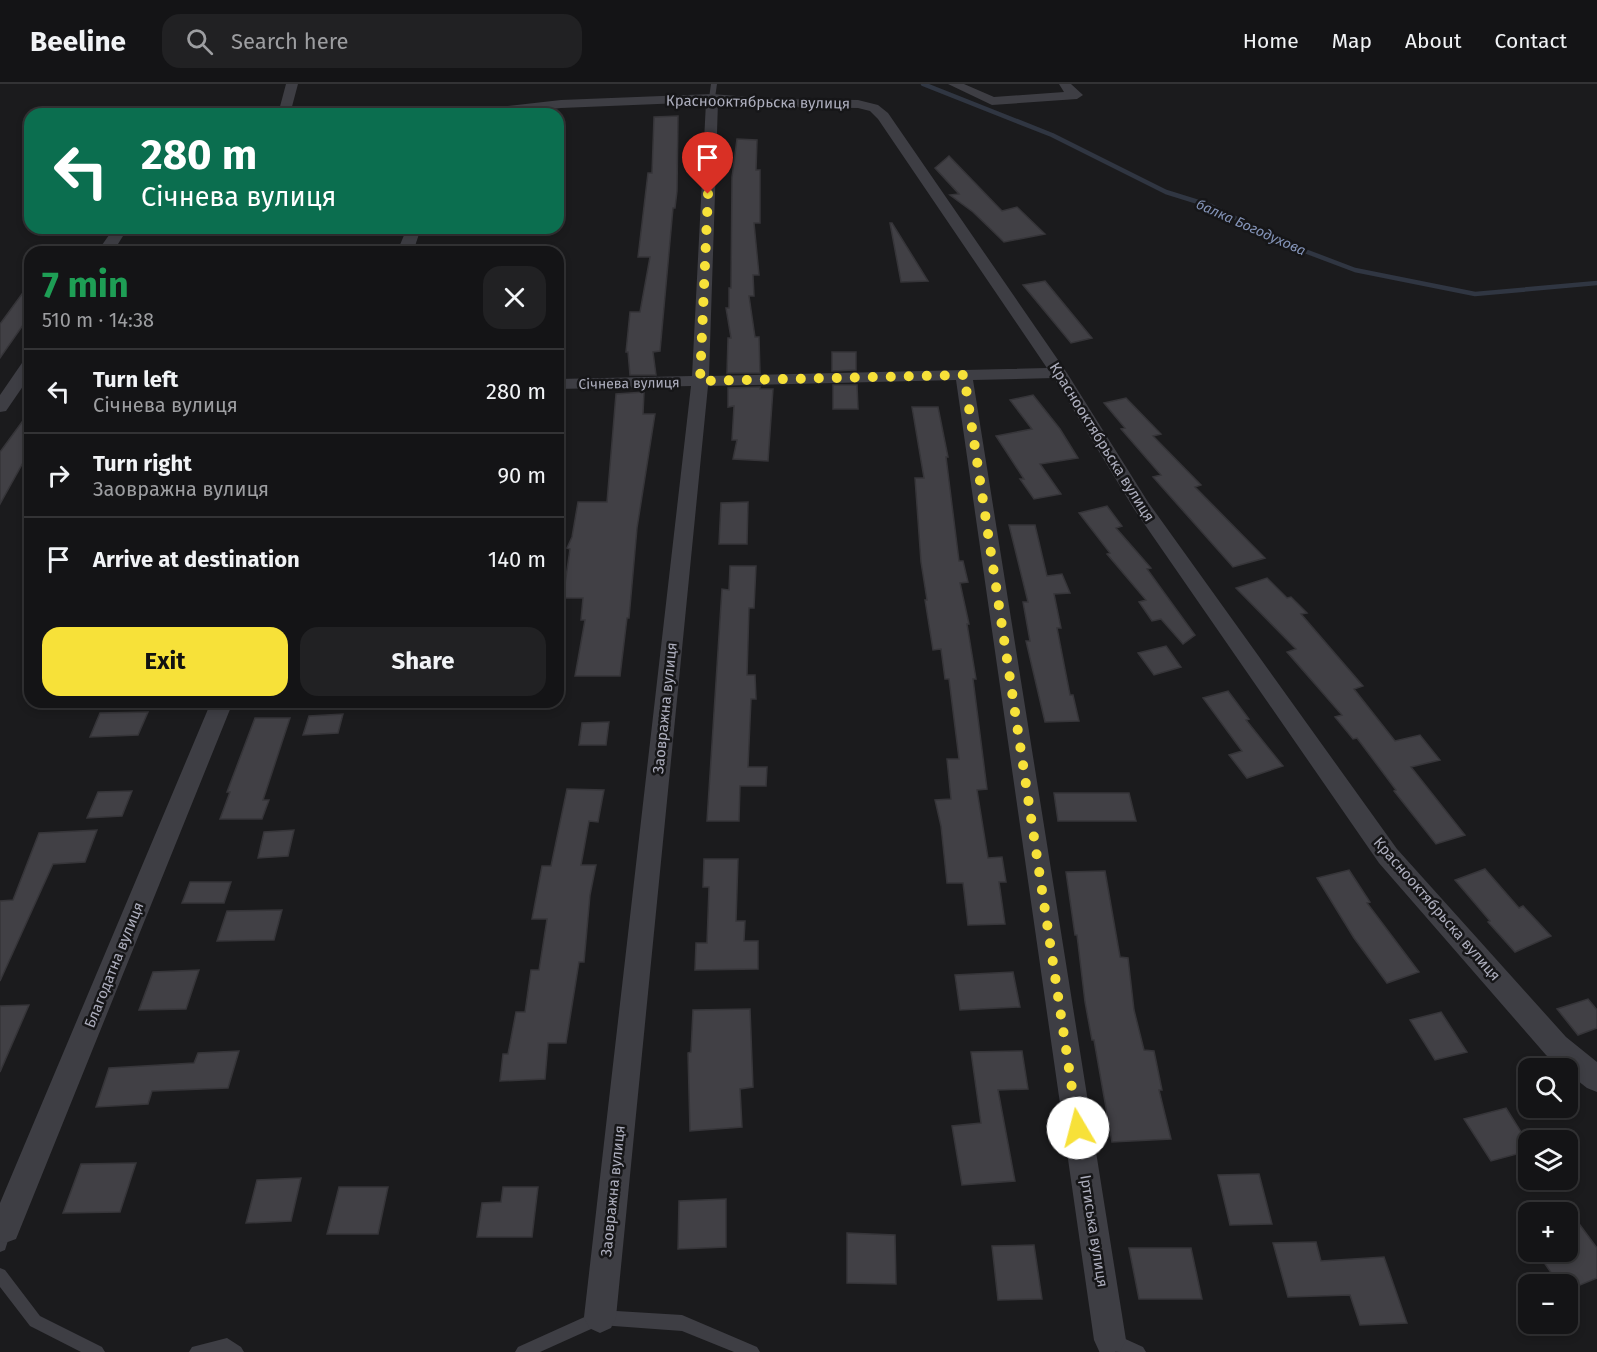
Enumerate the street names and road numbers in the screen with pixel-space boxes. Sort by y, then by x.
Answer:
street label: Краснооктябрьска вулиця [666,91,850,113]
street label: Краснооктябрьска вулиця [1046,359,1158,525]
street label: Січнева вулиця [578,374,680,393]
street label: Заовражна вулиця [649,641,681,775]
street label: Краснооктябрьска вулиця [1370,834,1504,984]
street label: Благодатна вулиця [81,899,147,1031]
street label: Заовражна вулиця [597,1124,629,1258]
street label: Іртиська вулиця [1076,1174,1112,1288]

